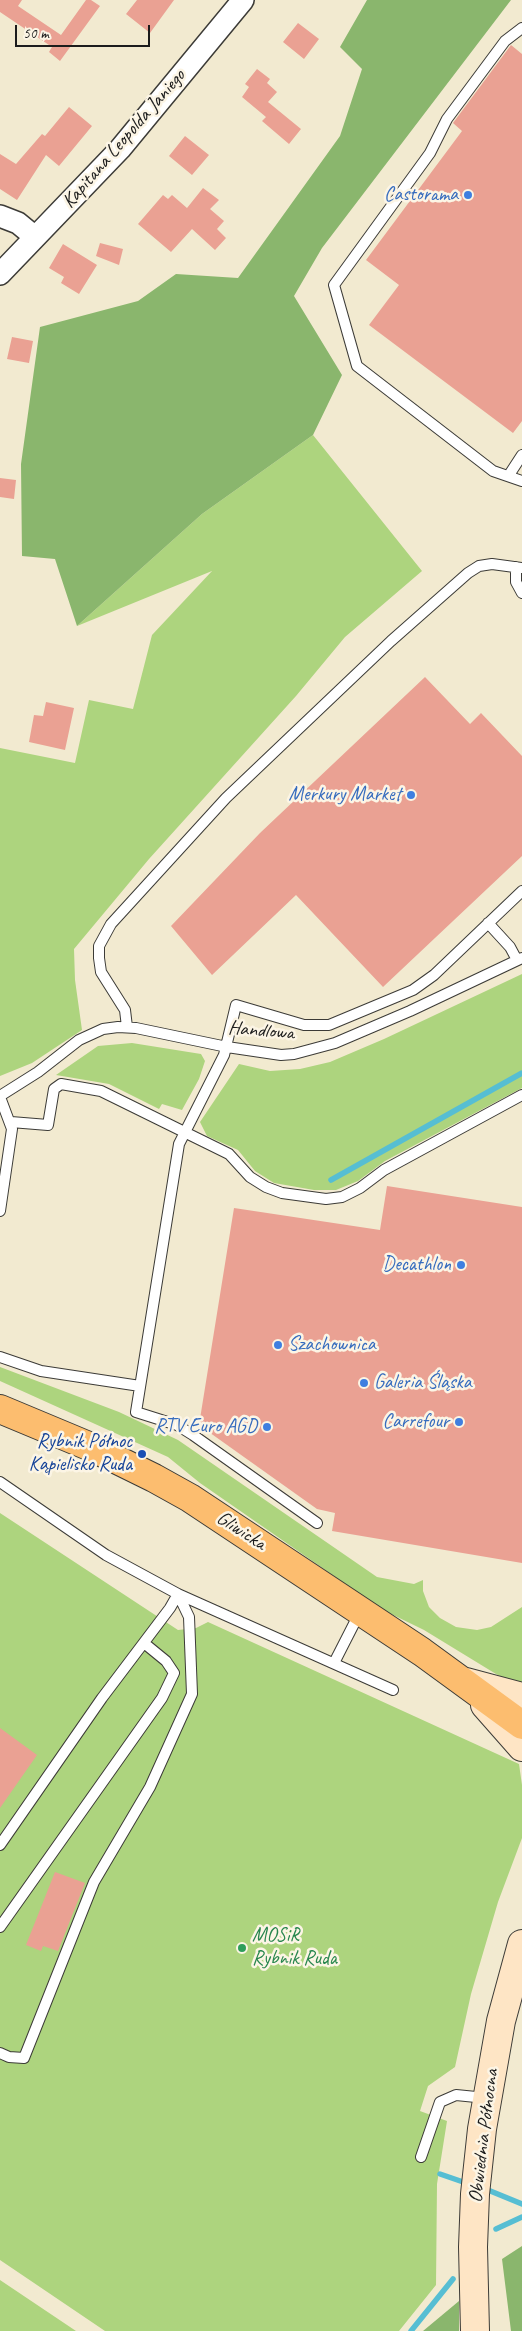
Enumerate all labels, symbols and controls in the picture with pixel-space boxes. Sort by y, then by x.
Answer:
scale bar [18,15,152,47]
text: 50 m [23,24,49,43]
street label: Kapitana Leopolda Janiego [57,65,191,213]
place label: Castorama [384,183,458,207]
marker: Castorama [462,189,474,201]
place label: Merkury Market [289,783,401,807]
marker: Merkury Market [405,789,417,801]
street label: Handlowa [227,1016,295,1046]
place label: Decathlon [382,1253,451,1277]
marker: Decathlon [455,1259,467,1271]
place label: Szachownica [288,1333,376,1357]
marker: Szachownica [272,1339,284,1351]
place label: Galeria Śląska [374,1371,472,1395]
marker: Galeria Śląska [358,1377,370,1389]
place label: Carrefour [382,1410,449,1434]
place label: RTV Euro AGD [154,1415,257,1439]
marker: Carrefour [453,1416,465,1428]
marker: RTV Euro AGD [261,1421,273,1433]
place label: Rybnik Północ Kąpielisko Ruda [29,1430,132,1477]
marker: Rybnik Północ Kąpielisko Ruda [136,1448,148,1460]
street label: Gliwicka [212,1506,270,1556]
place label: MOSiR Rybnik Ruda [252,1924,337,1971]
marker: MOSiR Rybnik Ruda [236,1942,248,1954]
street label: Obwiednia Północna [464,2068,504,2204]

